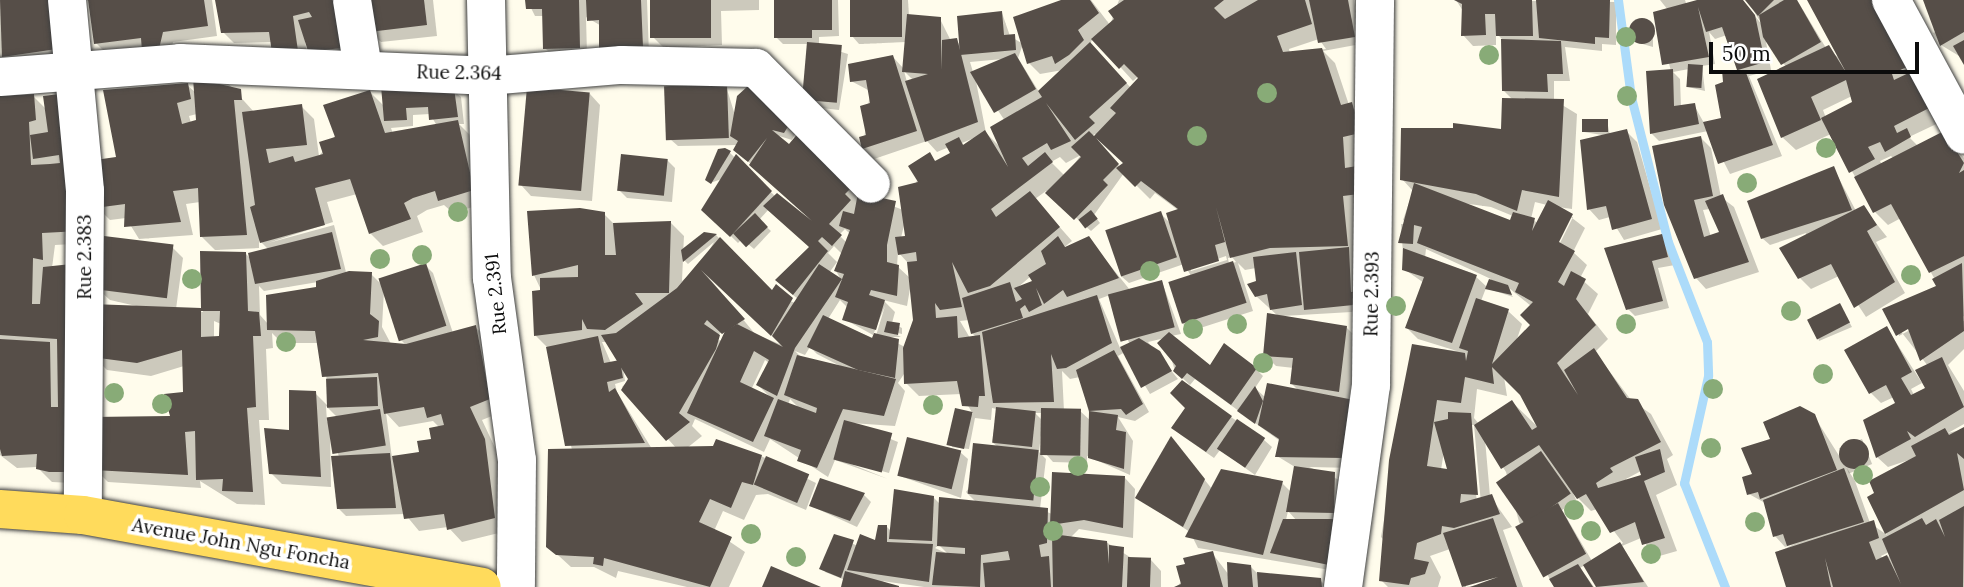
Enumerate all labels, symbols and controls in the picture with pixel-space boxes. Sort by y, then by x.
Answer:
scale bar [1712,28,1922,72]
text: 50 m [1722,40,1771,67]
street label: Rue 2.364 [416,61,502,85]
street label: Rue 2.383 [74,214,96,300]
street label: Rue 2.393 [1360,251,1384,337]
street label: Rue 2.391 [480,252,512,336]
street label: Avenue John Ngu Foncha [130,514,352,574]

